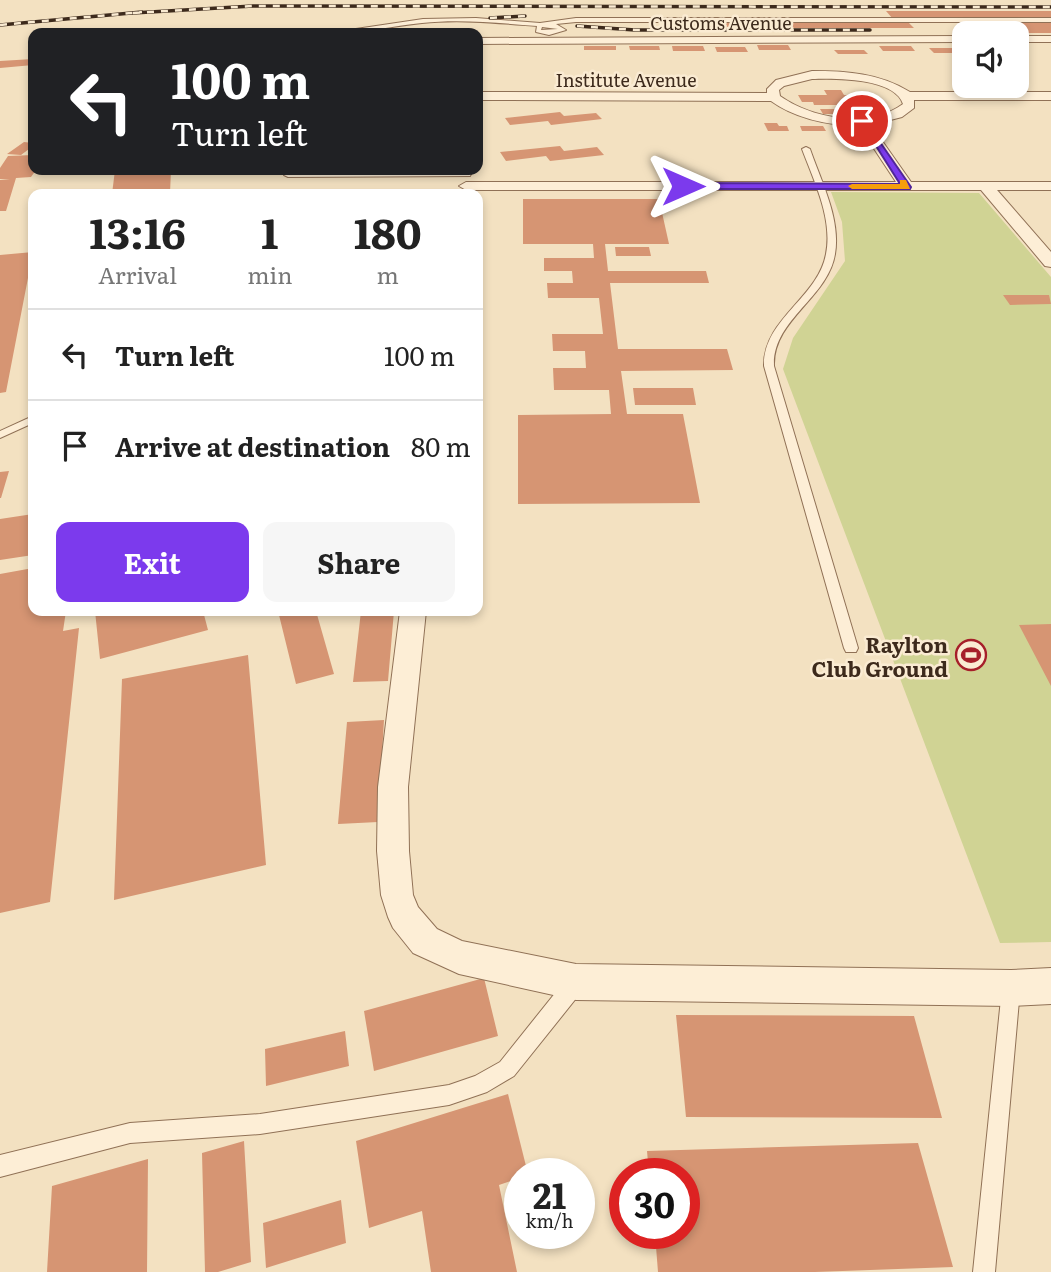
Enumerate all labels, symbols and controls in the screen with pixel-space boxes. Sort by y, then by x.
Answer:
street label: Customs Avenue [650,9,792,36]
map controls [952,21,1029,98]
button: sound [952,21,1029,98]
text: 100 m [171,41,310,114]
icon: left [56,56,147,147]
street label: Institute Avenue [555,66,697,93]
pin [832,91,892,151]
icon: arrive [843,102,881,140]
text: Turn left [171,108,308,156]
position arrow [646,149,720,223]
text: 13:16 [89,200,186,262]
text: 1 [261,200,278,262]
text: 180 [354,200,422,262]
text: Arrival [98,257,177,291]
text: min [247,257,292,291]
text: m [377,257,399,291]
text: Turn left [115,335,234,374]
text: 100 m [384,335,455,374]
icon: left [56,336,94,374]
text: Arrive at destination [115,426,390,465]
text: 80 m [411,426,471,465]
icon: arrive [56,427,94,465]
button: Exit [56,522,249,602]
button: Share [263,522,455,602]
place label: Raylton Club Ground [812,628,948,683]
sports icon: Raylton Club Ground [954,638,988,672]
speed limit sign: 30 [609,1158,700,1249]
text: 21 [533,1168,566,1220]
text: km/h [526,1207,573,1234]

